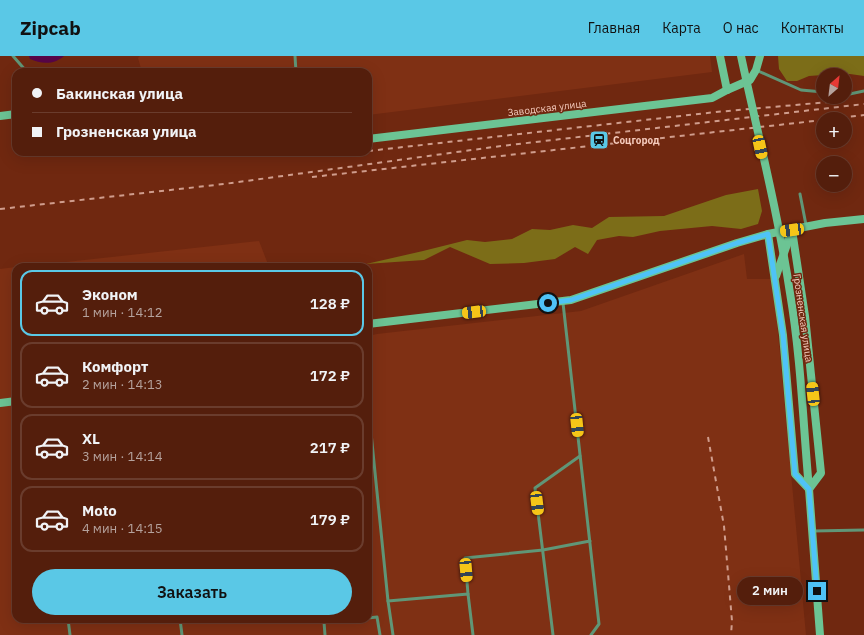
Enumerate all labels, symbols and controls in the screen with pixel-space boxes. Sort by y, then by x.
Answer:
text: Zipcab [20,16,81,40]
text: Главная [588,19,640,37]
text: Карта [662,19,701,37]
text: О нас [723,19,759,37]
text: Контакты [781,19,844,37]
north arrow [816,68,852,104]
map controls [816,68,852,192]
text: Бакинская улица [56,84,183,103]
street label: Заводская улица [507,97,588,119]
button: + [816,112,852,148]
text: Грозненская улица [56,122,197,141]
station icon: Соцгород [588,129,610,151]
place label: Соцгород [613,134,660,147]
car [752,134,768,160]
button: − [816,156,852,192]
car [779,222,805,238]
street label: Грозненская улица [790,273,816,364]
icon: car [34,285,70,321]
text: Эконом [82,285,138,304]
text: 128 ₽ [310,294,350,313]
route start [539,294,557,312]
text: 1 мин · 14:12 [82,304,163,321]
car [461,305,487,319]
icon: car [34,357,70,393]
text: Комфорт [82,357,148,376]
text: 172 ₽ [310,366,350,385]
text: 2 мин · 14:13 [82,376,163,393]
car [806,381,820,407]
car [570,412,584,438]
icon: car [34,429,70,465]
text: XL [82,429,100,448]
text: 217 ₽ [310,438,350,457]
text: 3 мин · 14:14 [82,448,163,465]
car [530,490,544,516]
icon: car [34,501,70,537]
text: Moto [82,501,117,520]
text: 179 ₽ [310,510,350,529]
text: 4 мин · 14:15 [82,520,163,537]
car [459,558,473,582]
button: Заказать [32,569,352,615]
callout: 2 мин [737,577,803,605]
text: 2 мин [752,582,788,599]
route end [808,582,826,600]

